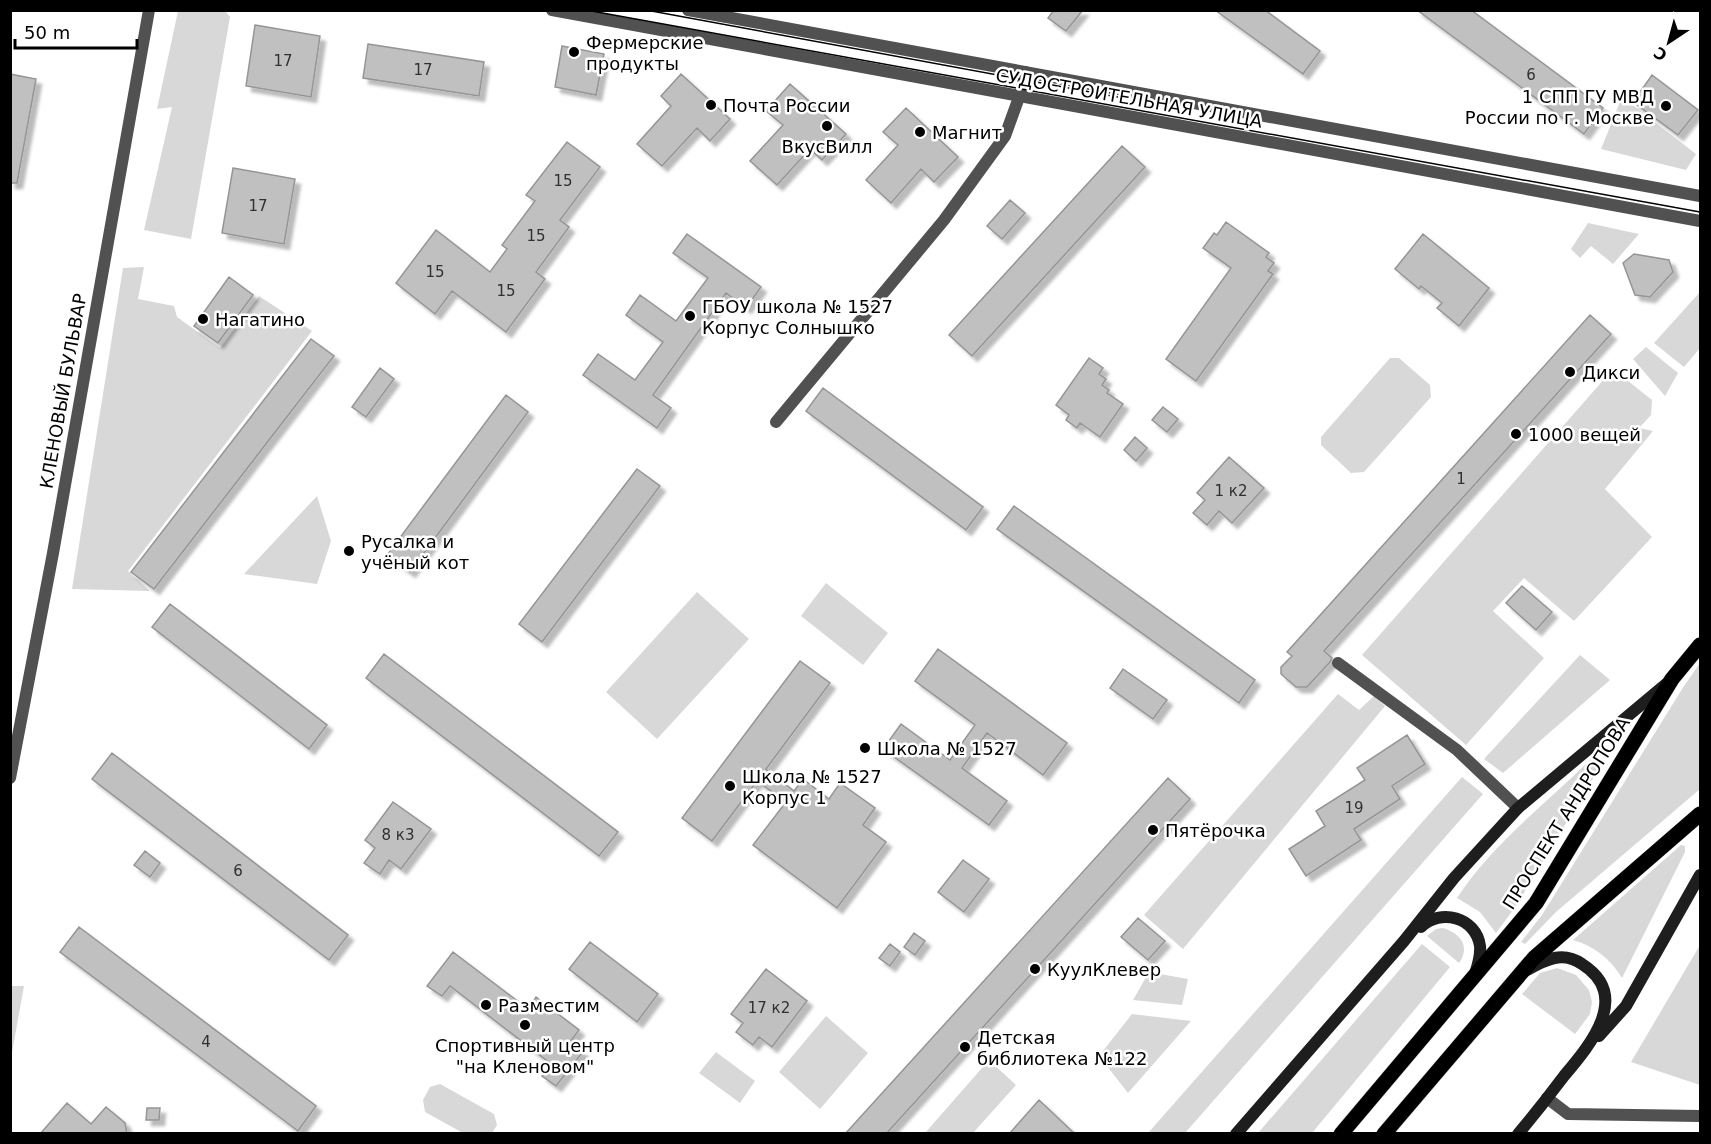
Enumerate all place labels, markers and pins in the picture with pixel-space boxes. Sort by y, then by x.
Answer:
place label: Фермерские продукты [586,32,704,74]
marker: Фермерские продукты [567,45,581,59]
place label: 1 СПП ГУ МВД России по г. Москве [1465,86,1654,128]
place label: Почта России [723,95,850,116]
marker: Почта России [704,98,718,112]
marker: 1 СПП ГУ МВД России по г. Москве [1659,99,1673,113]
marker: ВкусВилл [820,119,834,133]
place label: Магнит [932,122,1002,143]
marker: Магнит [913,125,927,139]
place label: ВкусВилл [782,136,872,157]
place label: ГБОУ школа № 1527 Корпус Солнышко [702,296,893,338]
place label: Нагатино [215,309,305,330]
marker: ГБОУ школа № 1527 Корпус Солнышко [683,309,697,323]
marker: Нагатино [196,312,210,326]
place label: Дикси [1582,362,1640,383]
marker: Дикси [1563,365,1577,379]
place label: 1000 вещей [1528,424,1641,445]
marker: 1000 вещей [1509,427,1523,441]
place label: Русалка и учёный кот [361,531,469,573]
marker: Русалка и учёный кот [342,544,356,558]
place label: Школа № 1527 [877,738,1017,759]
marker: Школа № 1527 [858,741,872,755]
place label: Школа № 1527 Корпус 1 [742,766,882,808]
marker: Школа № 1527 Корпус 1 [723,779,737,793]
place label: Пятёрочка [1165,820,1266,841]
marker: Пятёрочка [1146,823,1160,837]
place label: КуулКлевер [1047,959,1161,980]
marker: КуулКлевер [1028,962,1042,976]
place label: Разместим [498,995,600,1016]
marker: Разместим [479,998,493,1012]
marker: Спортивный центр "на Кленовом" [518,1018,532,1032]
place label: Детская библиотека №122 [977,1027,1147,1069]
place label: Спортивный центр "на Кленовом" [435,1035,615,1077]
marker: Детская библиотека №122 [958,1040,972,1054]

